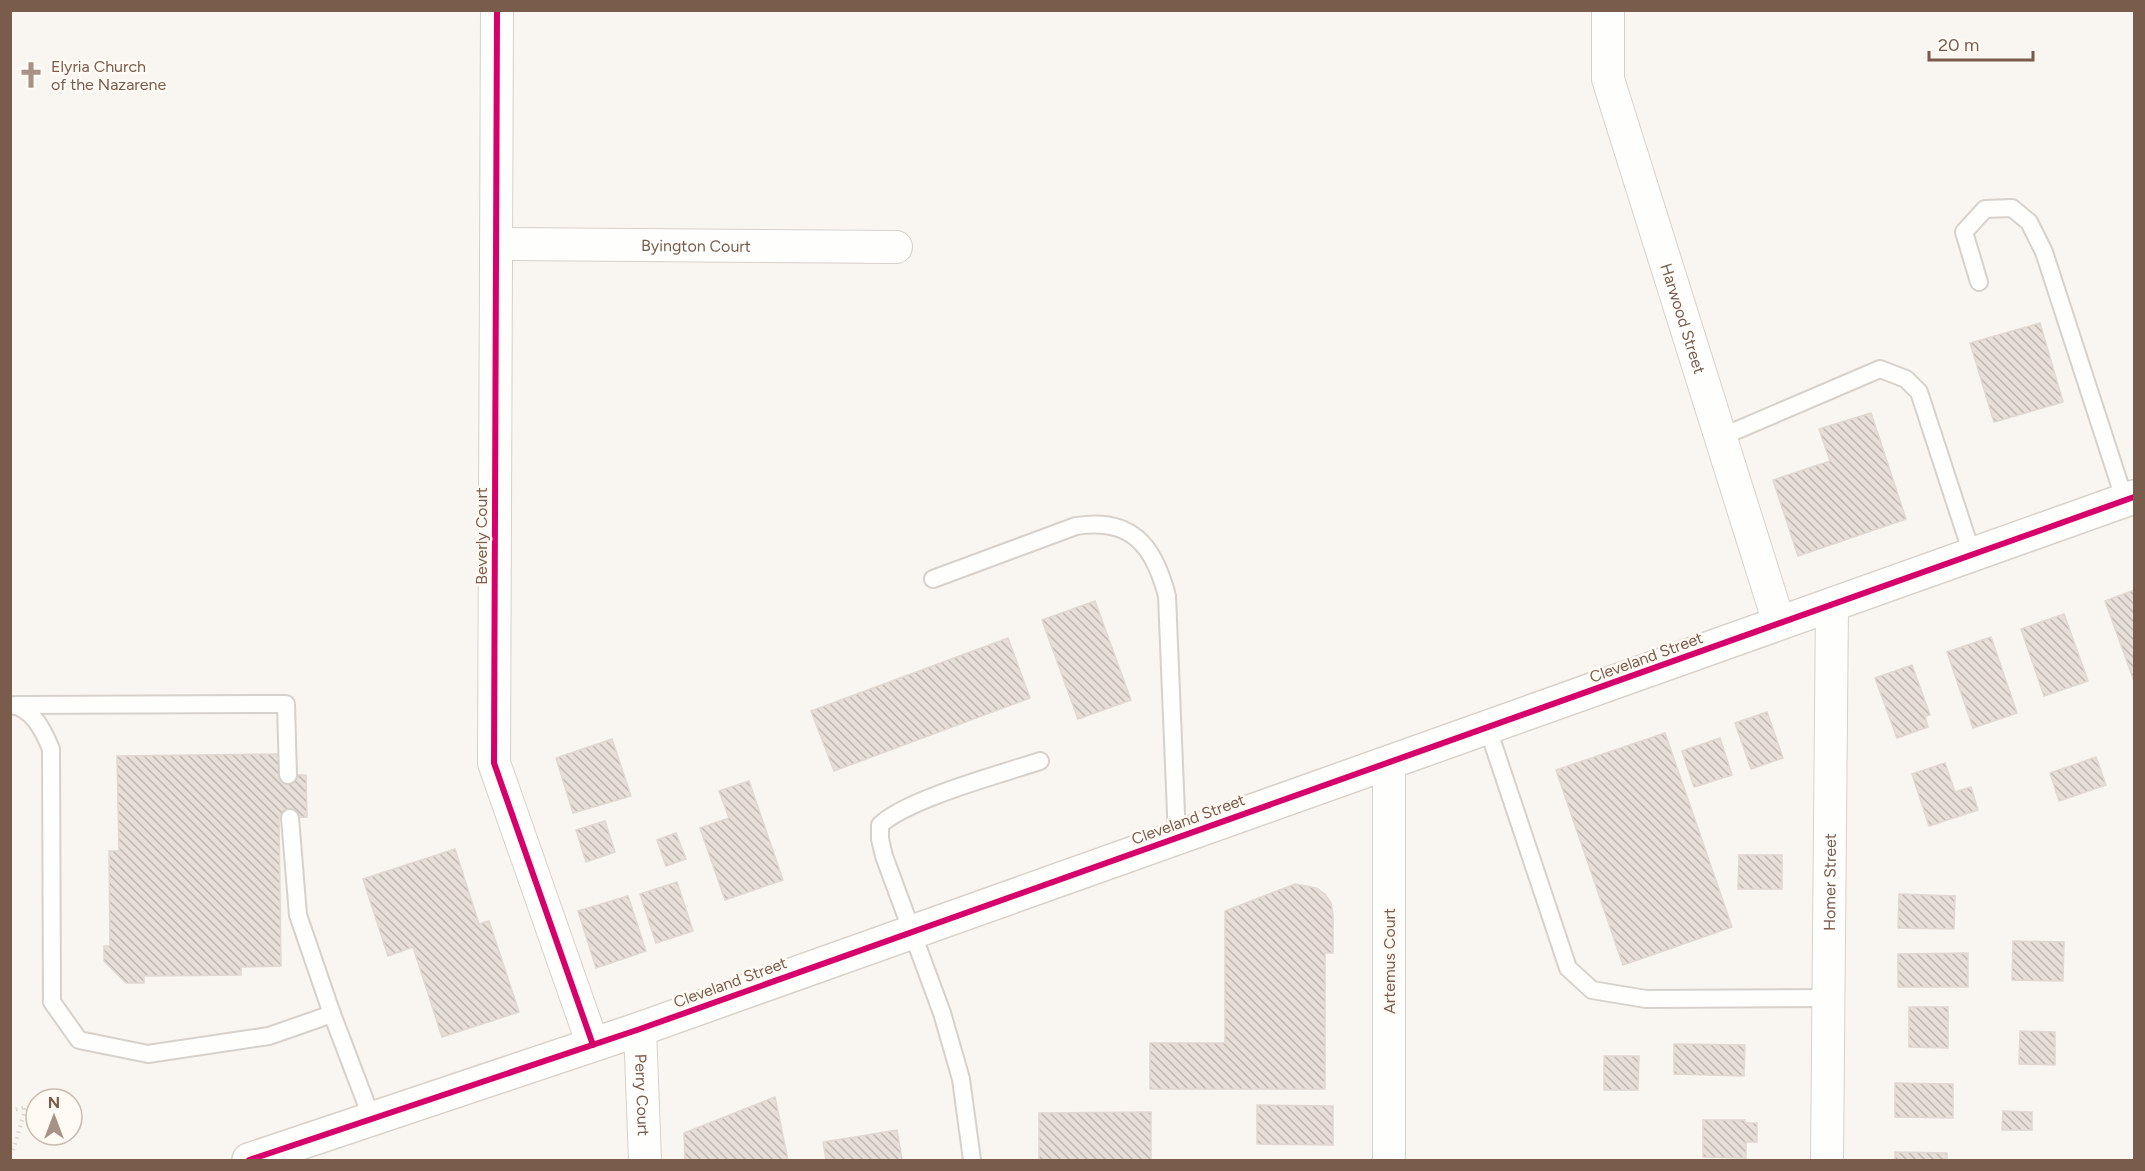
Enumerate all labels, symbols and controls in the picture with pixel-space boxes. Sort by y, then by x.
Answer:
scale bar [1929,24,2032,62]
text: 20 m [1938,34,1979,56]
place label: Elyria Church of the Nazarene [51,57,166,94]
church icon: Elyria Church of the Nazarene [16,60,46,90]
street label: Byington Court [641,236,751,256]
street label: Harwood Street [1657,261,1709,376]
street label: Beverly Court [472,487,491,585]
street label: Cleveland Street [1587,628,1705,687]
street label: Cleveland Street [1129,790,1247,849]
street label: Homer Street [1820,833,1840,931]
street label: Artemus Court [1380,908,1399,1014]
street label: Cleveland Street [671,953,789,1012]
street label: Perry Court [631,1053,653,1136]
north arrow [24,1087,84,1147]
text: N [48,1093,60,1112]

